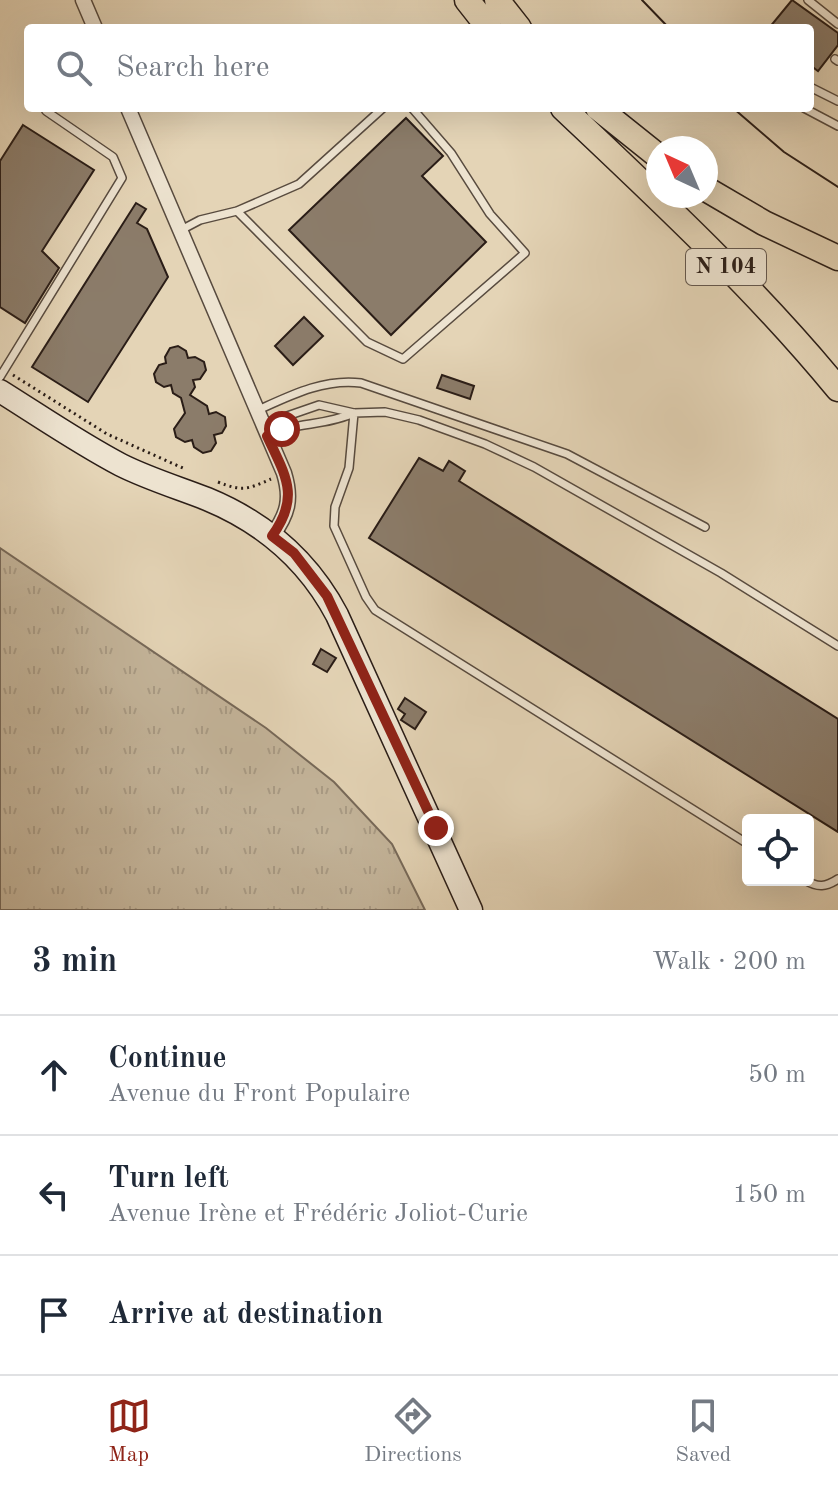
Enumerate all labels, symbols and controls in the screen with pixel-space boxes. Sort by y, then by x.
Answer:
search box [24,24,814,112]
icon: search [52,46,96,90]
text: Search here [116,53,270,83]
north arrow [646,136,718,208]
road number: N 104 [686,249,766,285]
route start [264,411,300,447]
route end [418,810,454,846]
map controls [742,814,814,886]
button: locate [742,814,814,886]
text: 3 min [32,945,117,979]
text: Walk · 200 m [652,949,806,975]
text: Continue [108,1044,227,1074]
icon: ahead [32,1053,76,1097]
text: 50 m [748,1062,806,1088]
text: Avenue du Front Populaire [108,1081,410,1107]
text: Turn left [108,1164,229,1194]
icon: left [32,1173,76,1217]
text: 150 m [733,1182,806,1208]
text: Avenue Irène et Frédéric Joliot-Curie [108,1201,528,1227]
icon: arrive [32,1293,76,1337]
text: Arrive at destination [108,1300,383,1330]
tab: Map [107,1394,151,1469]
tab: Directions [364,1394,462,1469]
tab: Saved [675,1394,731,1469]

